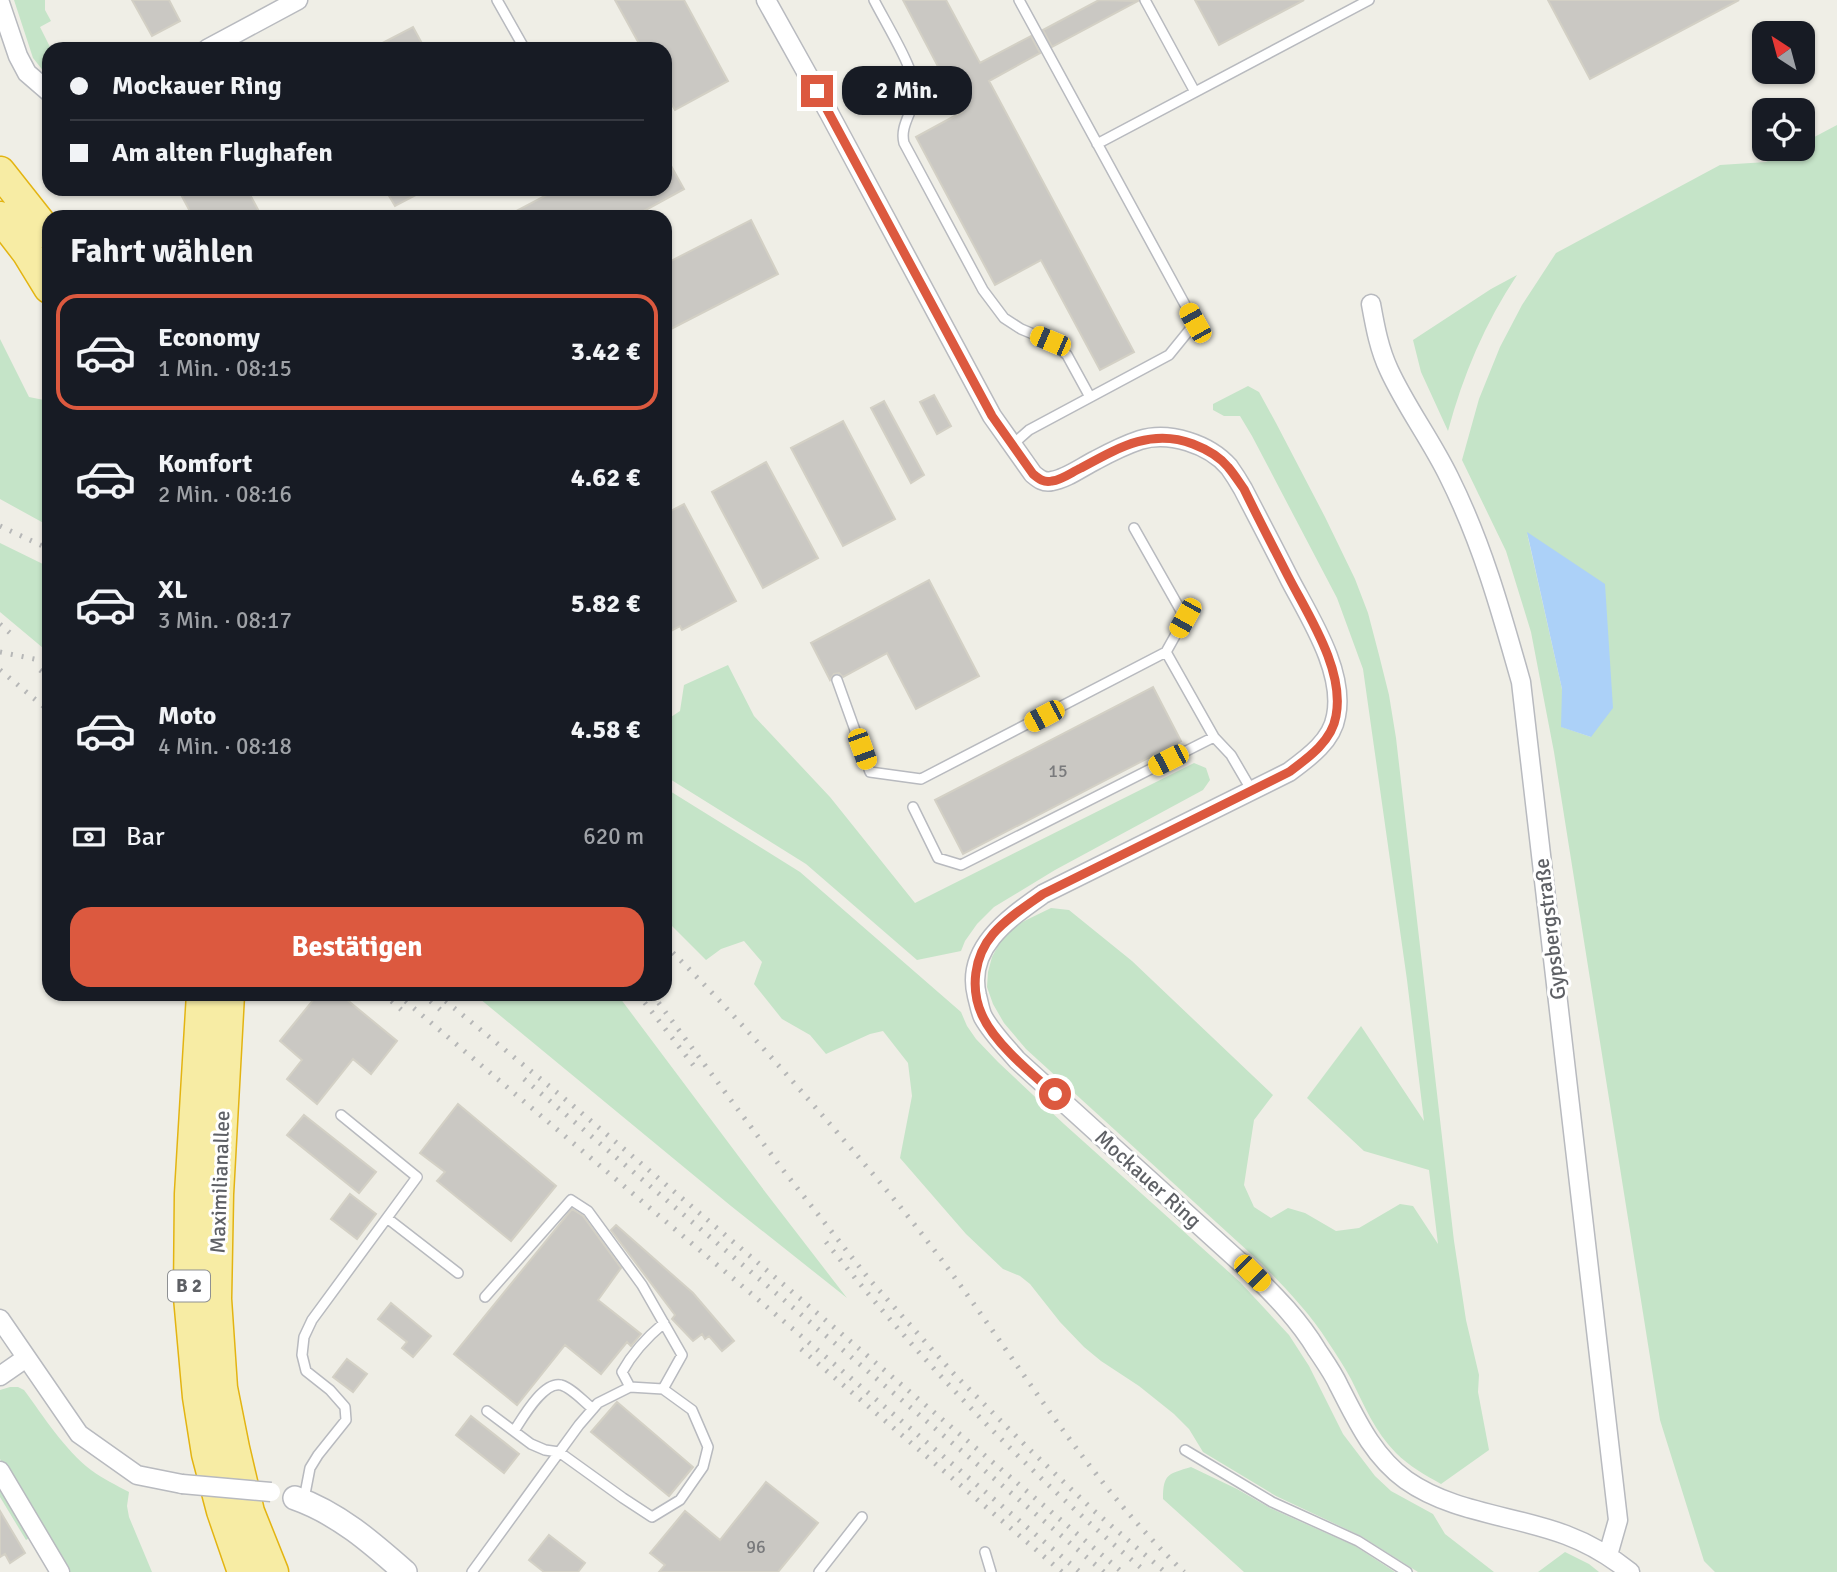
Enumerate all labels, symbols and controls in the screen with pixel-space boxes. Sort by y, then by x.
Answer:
north arrow [1752,21,1815,84]
map controls [1752,21,1815,161]
callout: 2 Min. [842,66,971,116]
text: Mockauer Ring [112,70,282,102]
route end [801,75,833,107]
text: 2 Min. [876,76,938,105]
button: locate [1752,98,1815,161]
text: Am alten Flughafen [112,137,333,169]
text: Fahrt wählen [70,232,254,271]
car [1176,300,1215,346]
icon: car [74,321,137,384]
text: Economy [158,322,260,354]
car [1027,323,1074,359]
text: 3.42 € [571,336,640,368]
text: 1 Min. · 08:15 [158,354,292,383]
icon: car [74,447,137,510]
text: Komfort [158,448,252,480]
text: 4.62 € [571,462,640,494]
text: 2 Min. · 08:16 [158,480,292,509]
icon: car [74,573,137,636]
text: XL [158,574,188,606]
text: 5.82 € [571,588,640,620]
car [1166,595,1205,641]
text: 3 Min. · 08:17 [158,606,292,635]
car [1021,697,1068,735]
icon: car [74,699,137,762]
text: Moto [158,700,216,732]
text: 4.58 € [571,714,640,746]
car [845,726,880,772]
text: 4 Min. · 08:18 [158,732,292,761]
car [1145,741,1192,779]
house number: 15 [1048,760,1068,782]
icon: cash [70,818,108,856]
text: Bar [126,821,164,853]
text: 620 m [583,822,644,851]
street label: Gypsbergstraße [1528,857,1572,1001]
button: Bestätigen [70,907,644,987]
route start [1039,1078,1071,1110]
street label: Maximilianallee [205,1110,235,1254]
street label: Mockauer Ring [1089,1124,1207,1234]
car [1230,1251,1275,1295]
road number: B 2 [168,1270,210,1302]
house number: 96 [746,1536,766,1558]

